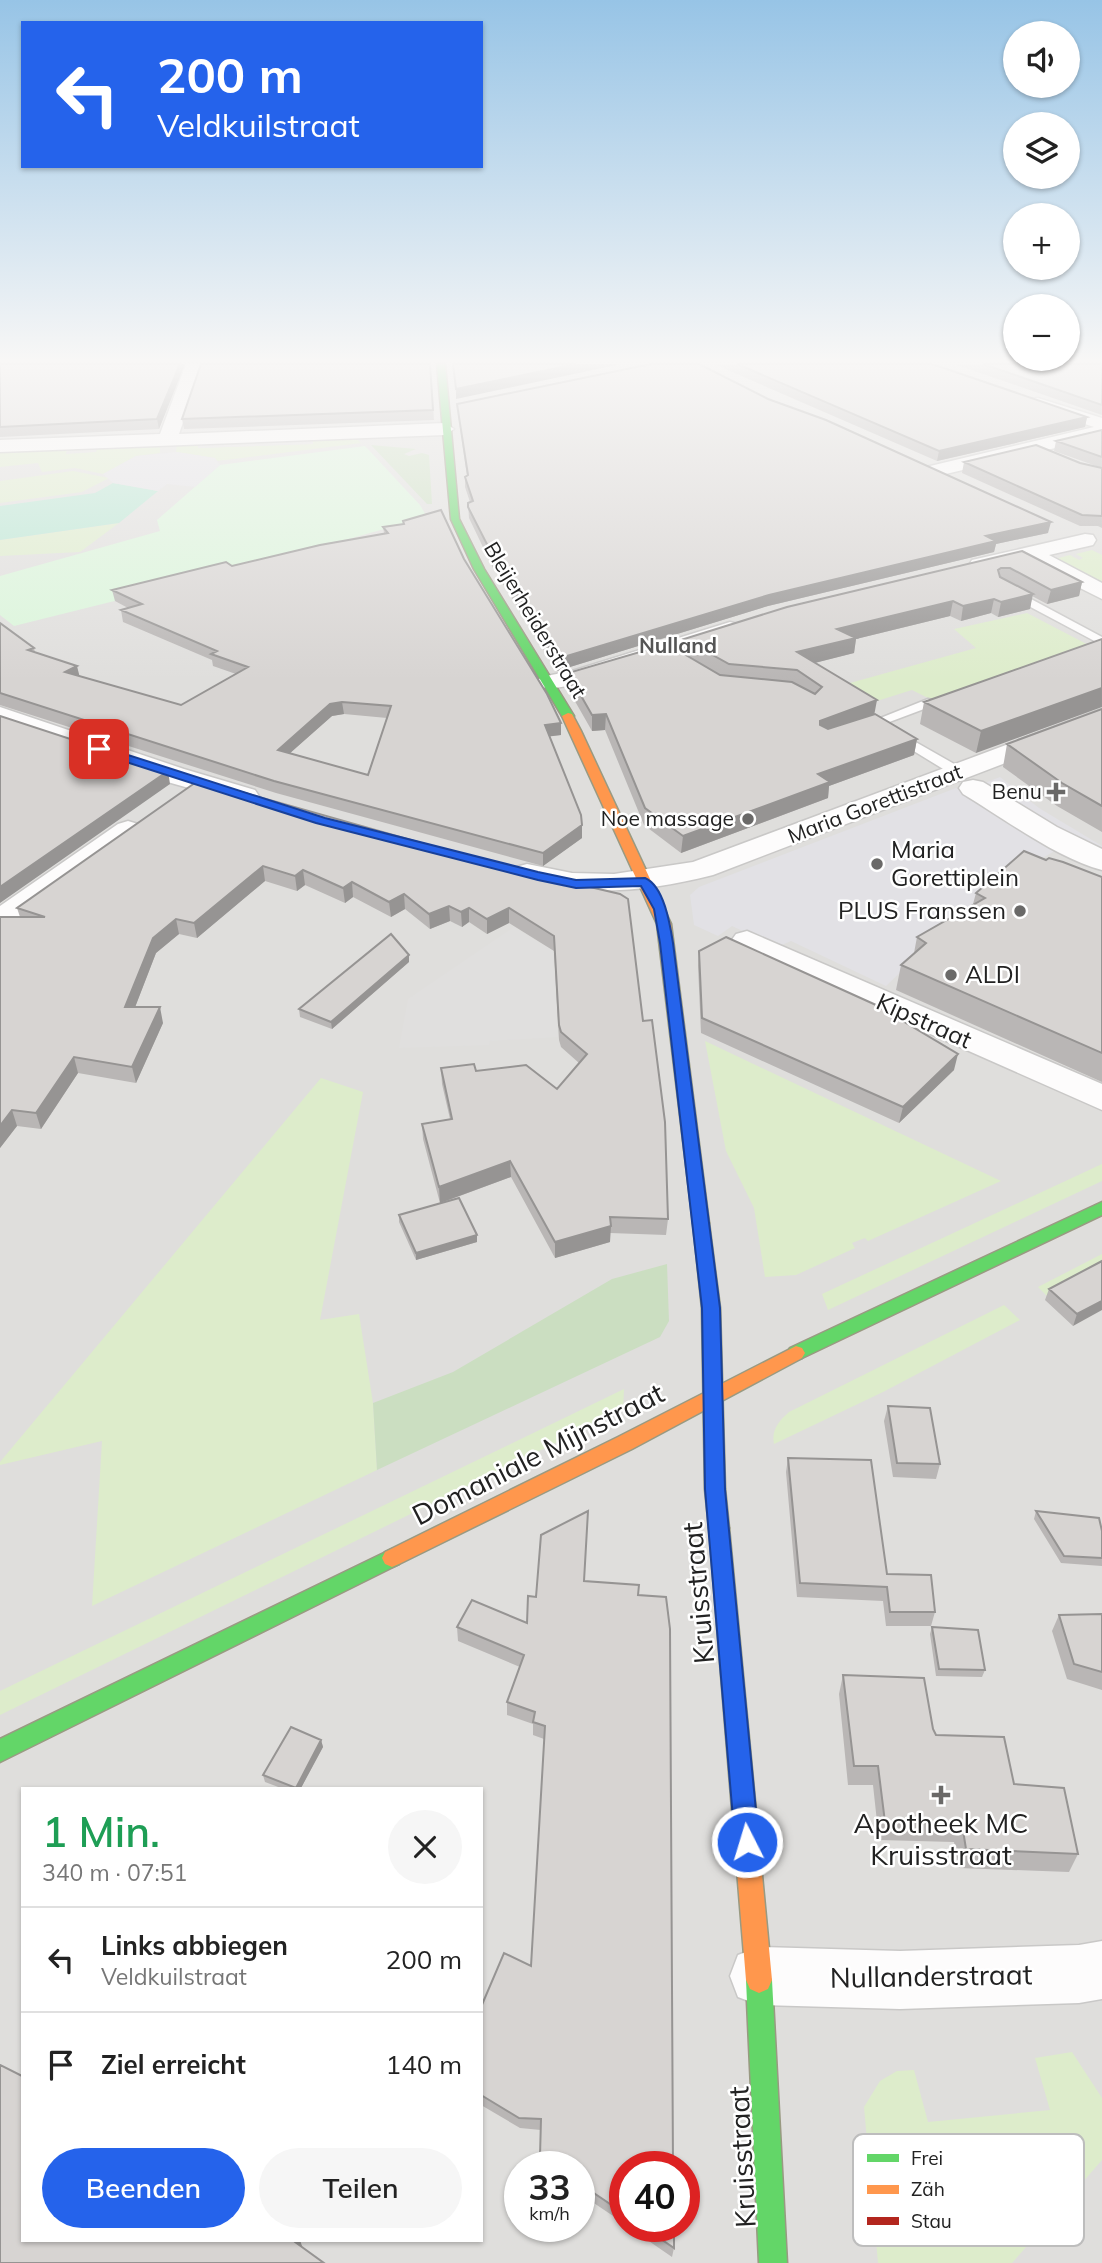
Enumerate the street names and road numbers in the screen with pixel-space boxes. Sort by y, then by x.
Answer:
street label: Bleijerheiderstraat [479,537,593,702]
street label: Maria Gorettistraat [784,758,966,848]
street label: Kipstraat [872,986,977,1054]
street label: Domaniale Mijnstraat [406,1375,670,1532]
street label: Kruisstraat [674,1521,721,1665]
street label: Nullanderstraat [829,1956,1033,1995]
street label: Kruisstraat [720,2085,763,2229]

